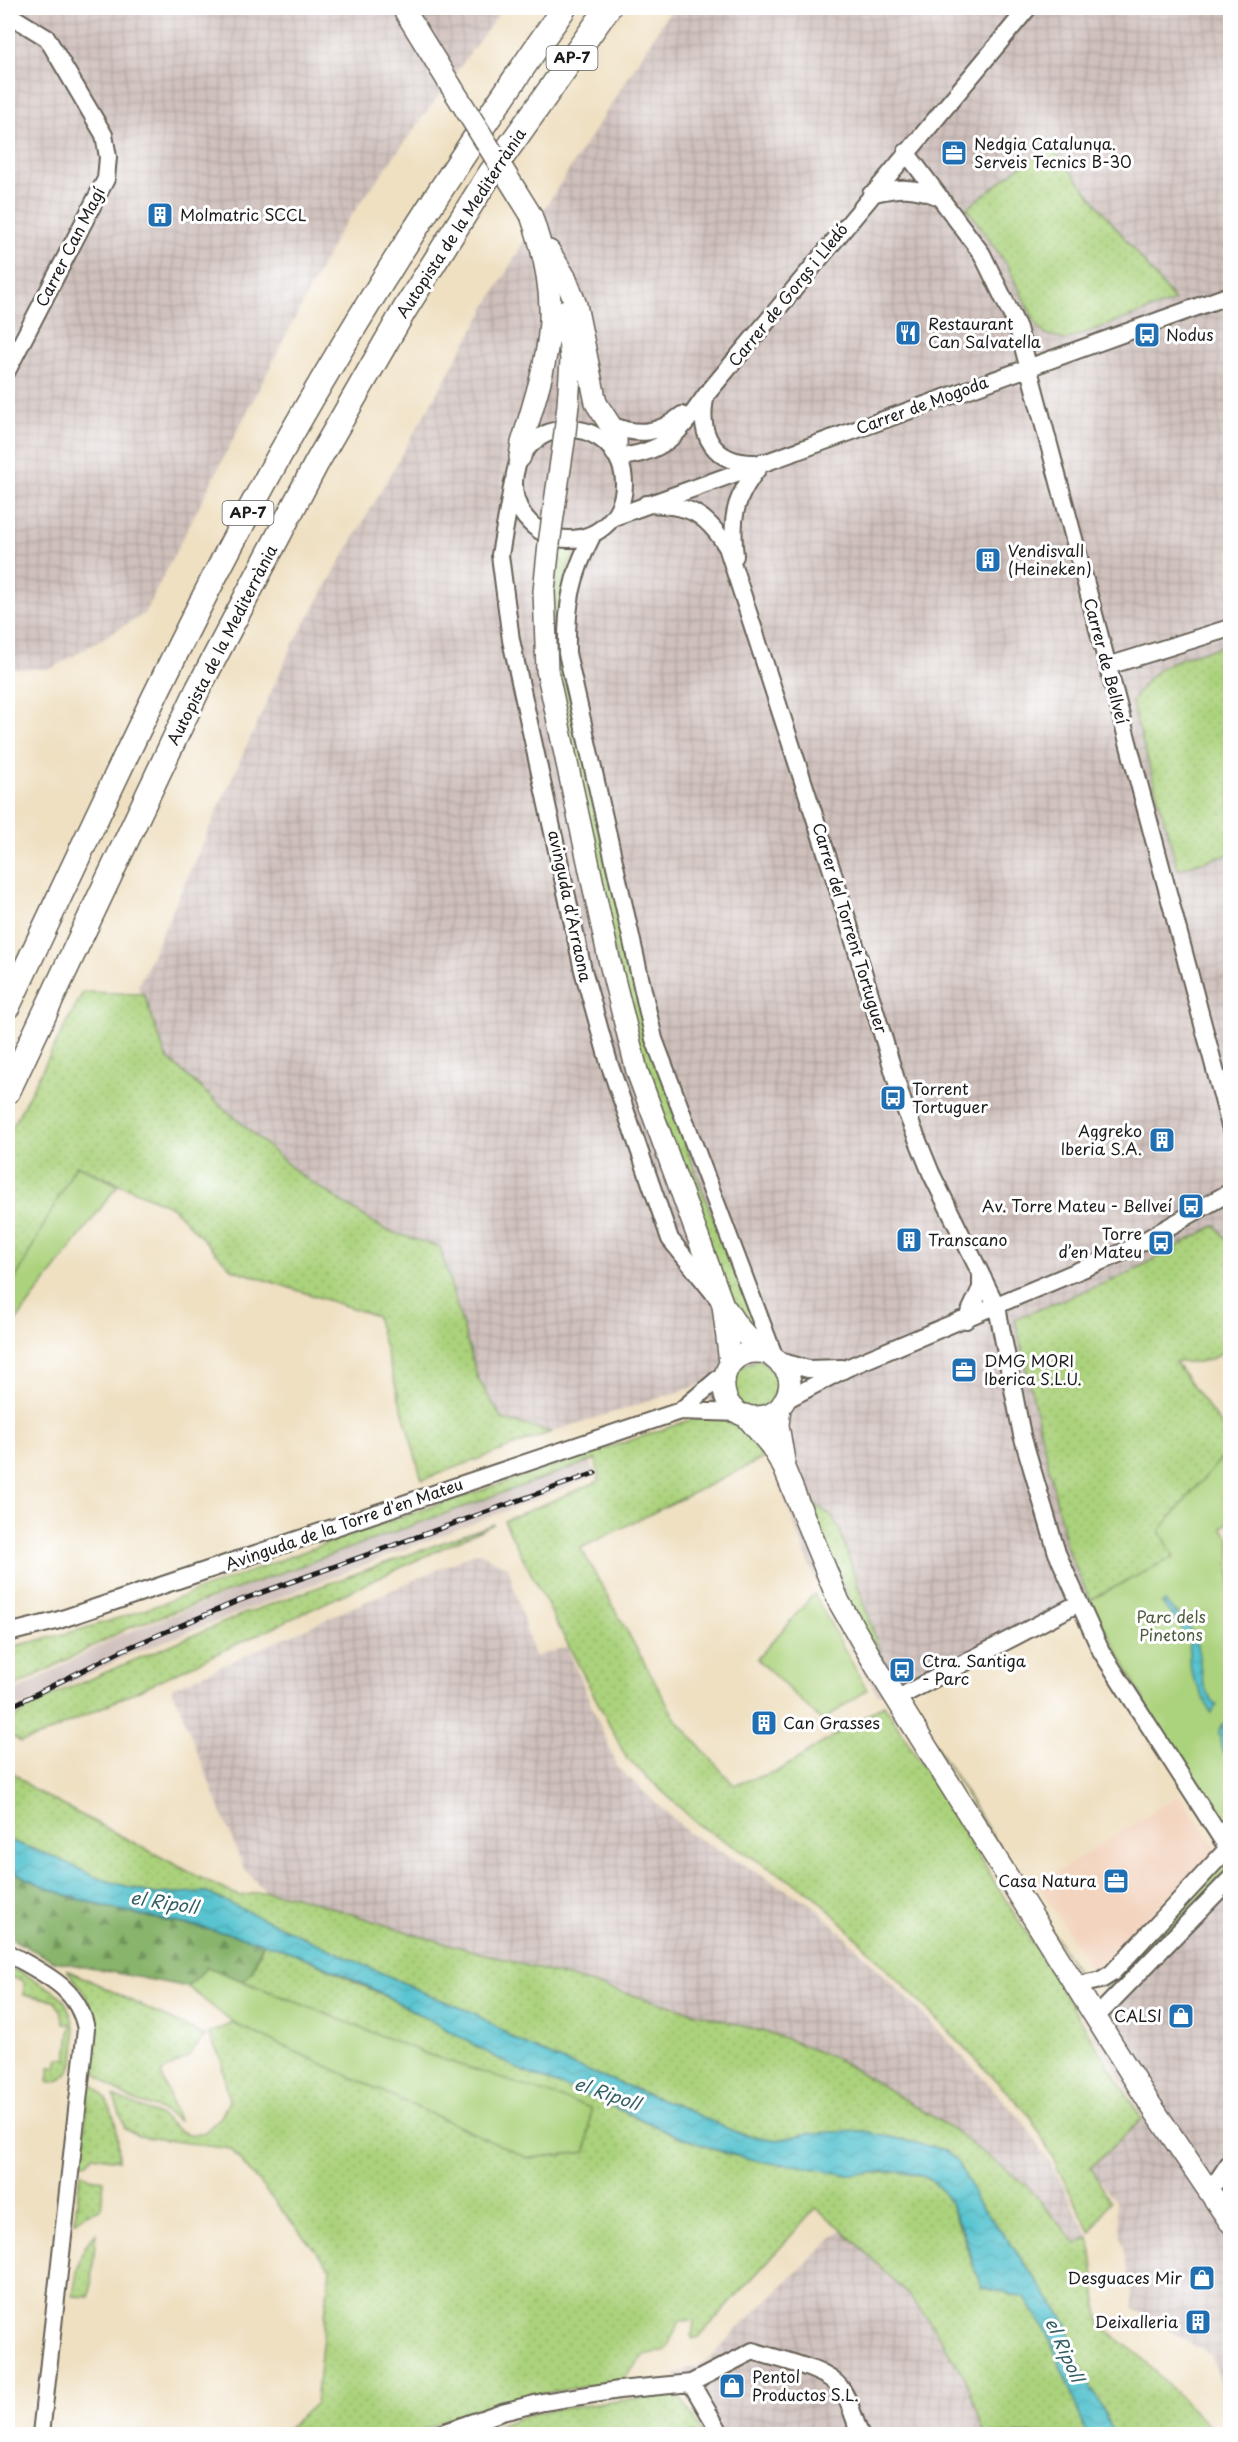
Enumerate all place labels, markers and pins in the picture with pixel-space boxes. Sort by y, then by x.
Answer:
place label: Nedgia Catalunya. Serveis Tecnics B-30 [974,131,1132,173]
office icon: Nedgia Catalunya. Serveis Tecnics B-30 [939,138,969,168]
building icon: Molmatric SCCL [145,200,175,230]
place label: Molmatric SCCL [180,202,307,226]
place label: Restaurant Can Salvatella [928,311,1041,353]
restaurant icon: Restaurant Can Salvatella [893,318,923,348]
bus stop icon: Nodus [1132,320,1162,350]
place label: Nodus [1166,322,1213,346]
place label: Vendisvall (Heineken) [1008,538,1092,580]
building icon: Vendisvall (Heineken) [973,545,1003,575]
place label: Torrent Tortuguer [912,1076,988,1118]
bus stop icon: Torrent Tortuguer [878,1083,908,1113]
place label: Aggreko Iberia S.A. [1061,1118,1142,1160]
building icon: Aggreko Iberia S.A. [1147,1125,1177,1155]
bus stop icon: Av. Torre Mateu - Bellveí [1176,1191,1206,1221]
place label: Av. Torre Mateu - Bellveí [982,1193,1173,1217]
place label: Torre d’en Mateu [1058,1221,1142,1263]
building icon: Transcano [894,1225,924,1255]
place label: Transcano [928,1227,1007,1251]
bus stop icon: Torre d’en Mateu [1146,1228,1176,1258]
place label: DMG MORI Iberica S.L.U. [984,1348,1082,1390]
office icon: DMG MORI Iberica S.L.U. [949,1355,979,1385]
place label: Ctra. Santiga - Parc [922,1648,1026,1690]
bus stop icon: Ctra. Santiga - Parc [887,1655,917,1685]
building icon: Can Grasses [749,1708,779,1738]
place label: Can Grasses [783,1710,880,1734]
office icon: Casa Natura [1101,1866,1131,1896]
place label: Casa Natura [998,1868,1096,1892]
shop icon: CALSI [1166,2001,1196,2031]
place label: CALSI [1114,2003,1162,2027]
shop icon: Desguaces Mir [1187,2263,1217,2293]
place label: Desguaces Mir [1068,2265,1183,2289]
building icon: Deixalleria [1183,2307,1213,2337]
place label: Deixalleria [1095,2309,1178,2333]
place label: Pentol Productos S.L. [752,2364,859,2406]
shop icon: Pentol Productos S.L. [717,2371,747,2401]

